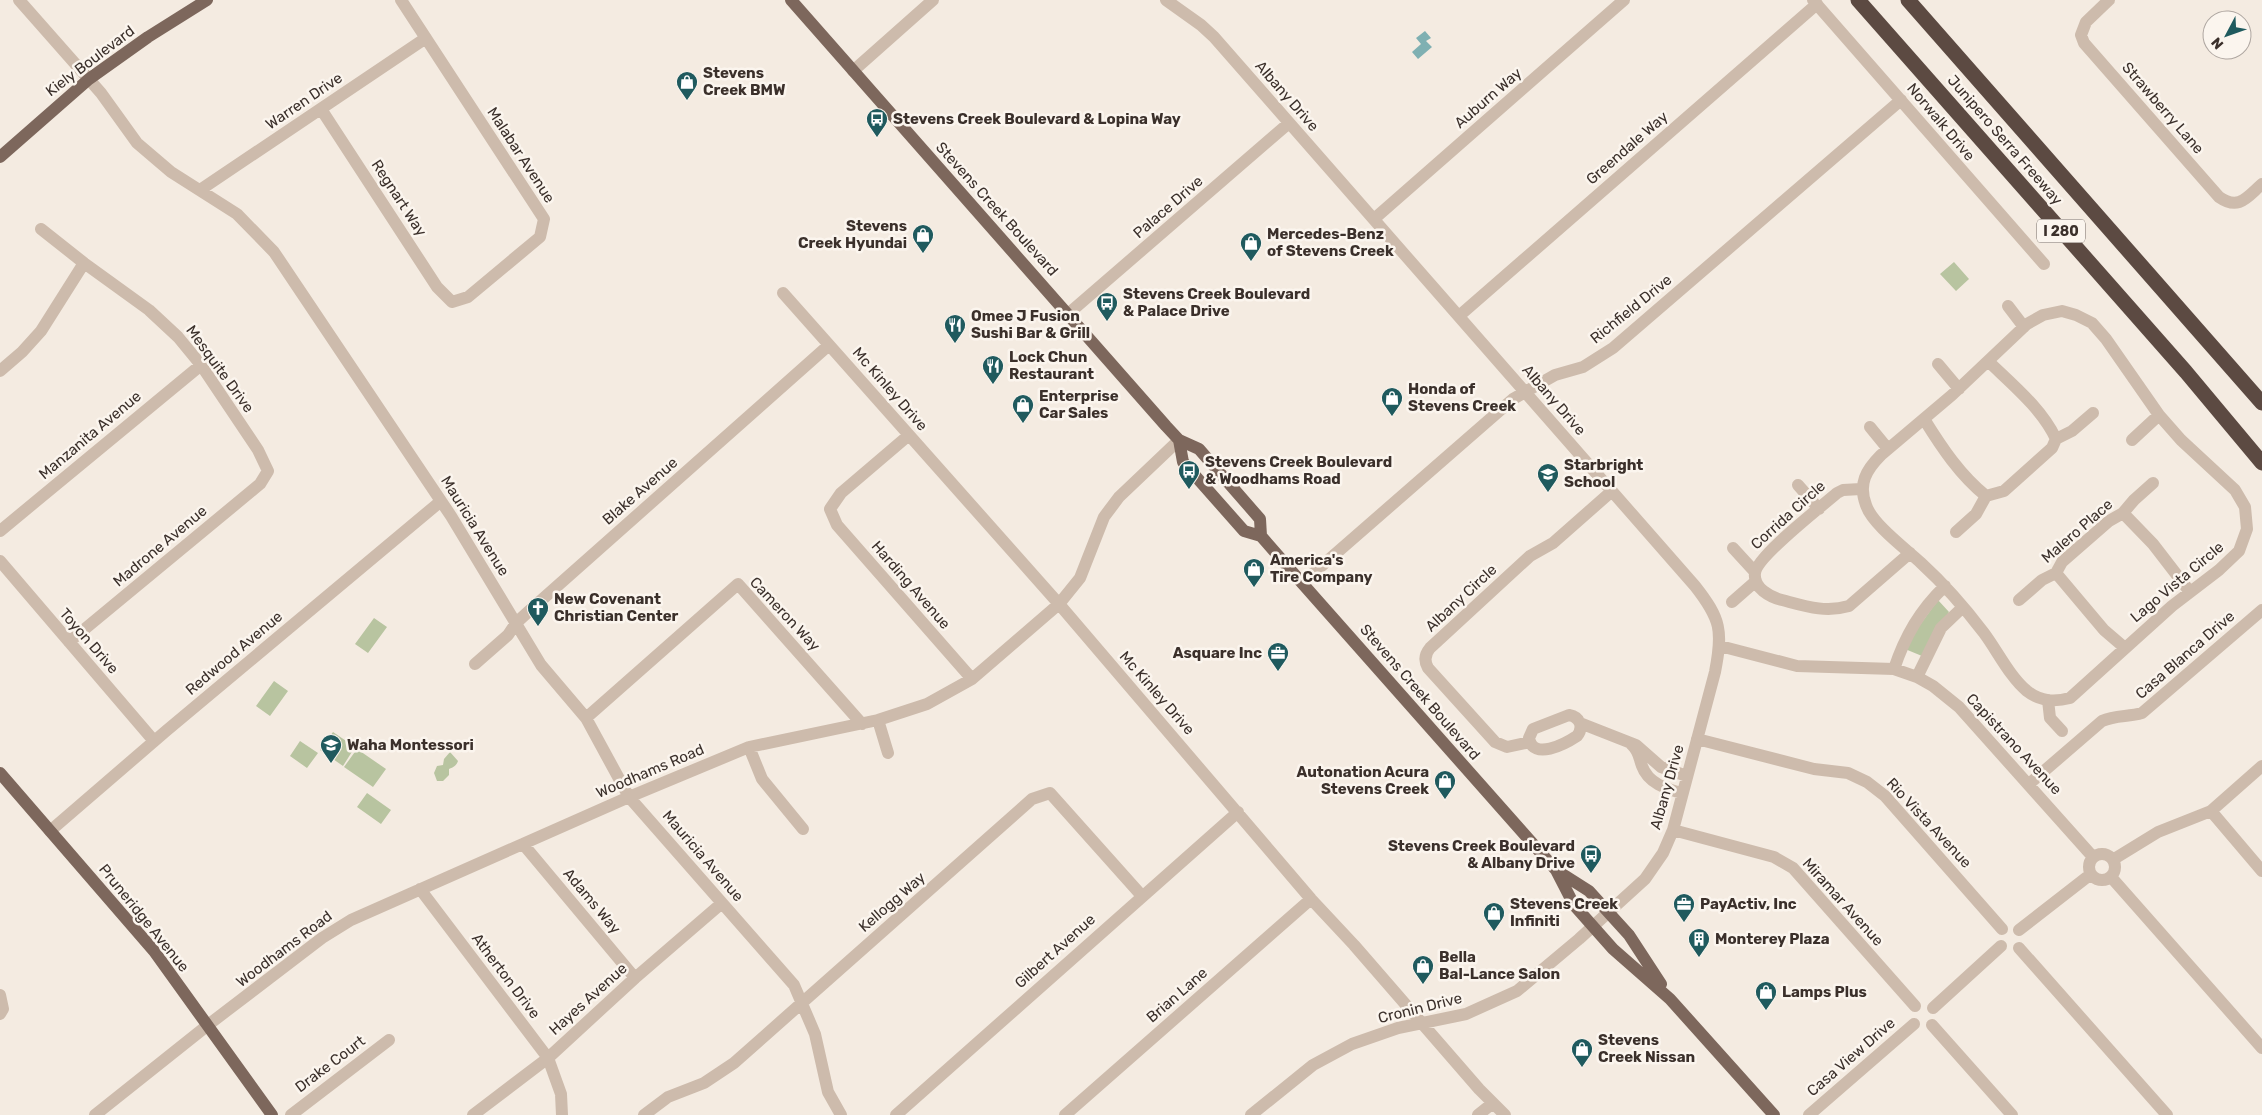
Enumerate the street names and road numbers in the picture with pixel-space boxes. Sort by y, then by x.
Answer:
street label: Kiely Boulevard [42,22,138,100]
street label: Albany Drive [1252,57,1322,135]
street label: Strawberry Lane [2118,58,2208,158]
street label: Auburn Way [1451,64,1525,132]
street label: Warren Drive [262,69,346,133]
street label: Junipero Serra Freeway [1944,71,2066,209]
street label: Norwalk Drive [1903,80,1979,164]
street label: Malabar Avenue [483,104,559,206]
street label: Greendale Way [1582,108,1672,188]
street label: Stevens Creek Boulevard [932,138,1062,280]
street label: Regnart Way [368,156,430,240]
street label: Palace Drive [1130,172,1206,242]
road number: I 280 [2037,220,2085,242]
street label: Richfield Drive [1587,271,1675,347]
street label: Mesquite Drive [182,322,258,416]
street label: Mc Kinley Drive [849,343,931,435]
street label: Albany Drive [1519,361,1589,439]
street label: Manzanita Avenue [35,387,145,483]
street label: Blake Avenue [599,454,681,528]
street label: Mauricia Avenue [437,473,513,579]
street label: Corrida Circle [1747,477,1829,553]
street label: Malero Place [2038,495,2116,567]
street label: Madrone Avenue [110,502,210,590]
street label: Harding Avenue [868,537,954,633]
street label: Lago Vista Circle [2127,538,2227,626]
street label: Albany Circle [1422,560,1500,636]
street label: Cameron Way [746,573,824,655]
street label: Toyon Drive [56,605,122,677]
street label: Redwood Avenue [182,607,286,699]
street label: Casa Blanca Drive [2132,607,2238,703]
street label: Stevens Creek Boulevard [1356,620,1484,764]
street label: Mc Kinley Drive [1116,647,1198,739]
street label: Capistrano Avenue [1963,690,2065,798]
street label: Woodhams Road [593,740,707,802]
street label: Albany Drive [1646,743,1688,831]
street label: Rio Vista Avenue [1883,774,1975,872]
street label: Mauricia Avenue [659,807,747,905]
street label: Miramar Avenue [1799,854,1887,950]
street label: Pruneridge Avenue [95,861,193,975]
street label: Adams Way [560,865,624,937]
street label: Kellogg Way [855,868,929,936]
street label: Woodhams Road [232,907,336,991]
street label: Gilbert Avenue [1011,910,1099,992]
street label: Atherton Drive [468,930,544,1022]
street label: Hayes Avenue [545,959,631,1039]
street label: Brian Lane [1143,964,1211,1026]
street label: Cronin Drive [1376,989,1464,1027]
street label: Casa View Drive [1803,1014,1899,1100]
street label: Drake Court [292,1032,369,1096]

